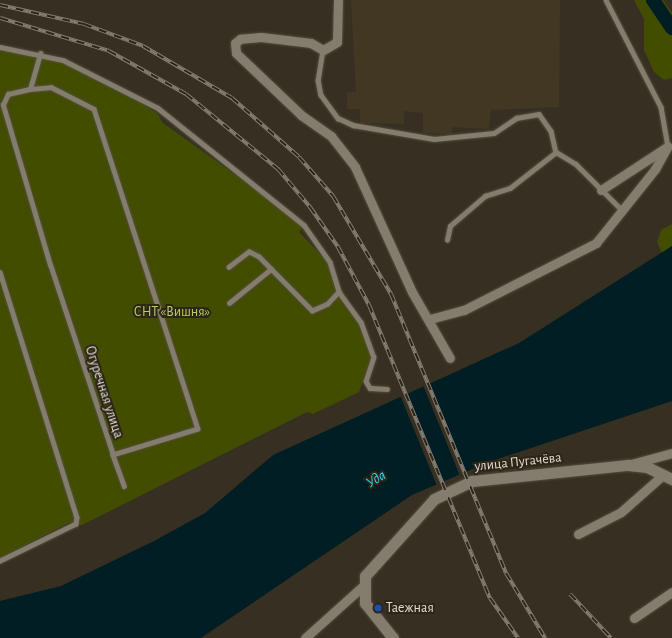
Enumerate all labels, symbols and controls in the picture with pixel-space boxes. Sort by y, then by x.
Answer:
park label: СНТ «Вишня» [134,304,210,320]
street label: Огуречная улица [81,344,127,440]
street label: улица Пугачёва [474,449,562,475]
water label: Уда [363,466,389,492]
place label: Таежная [386,600,434,616]
marker: Таежная [373,603,383,613]

